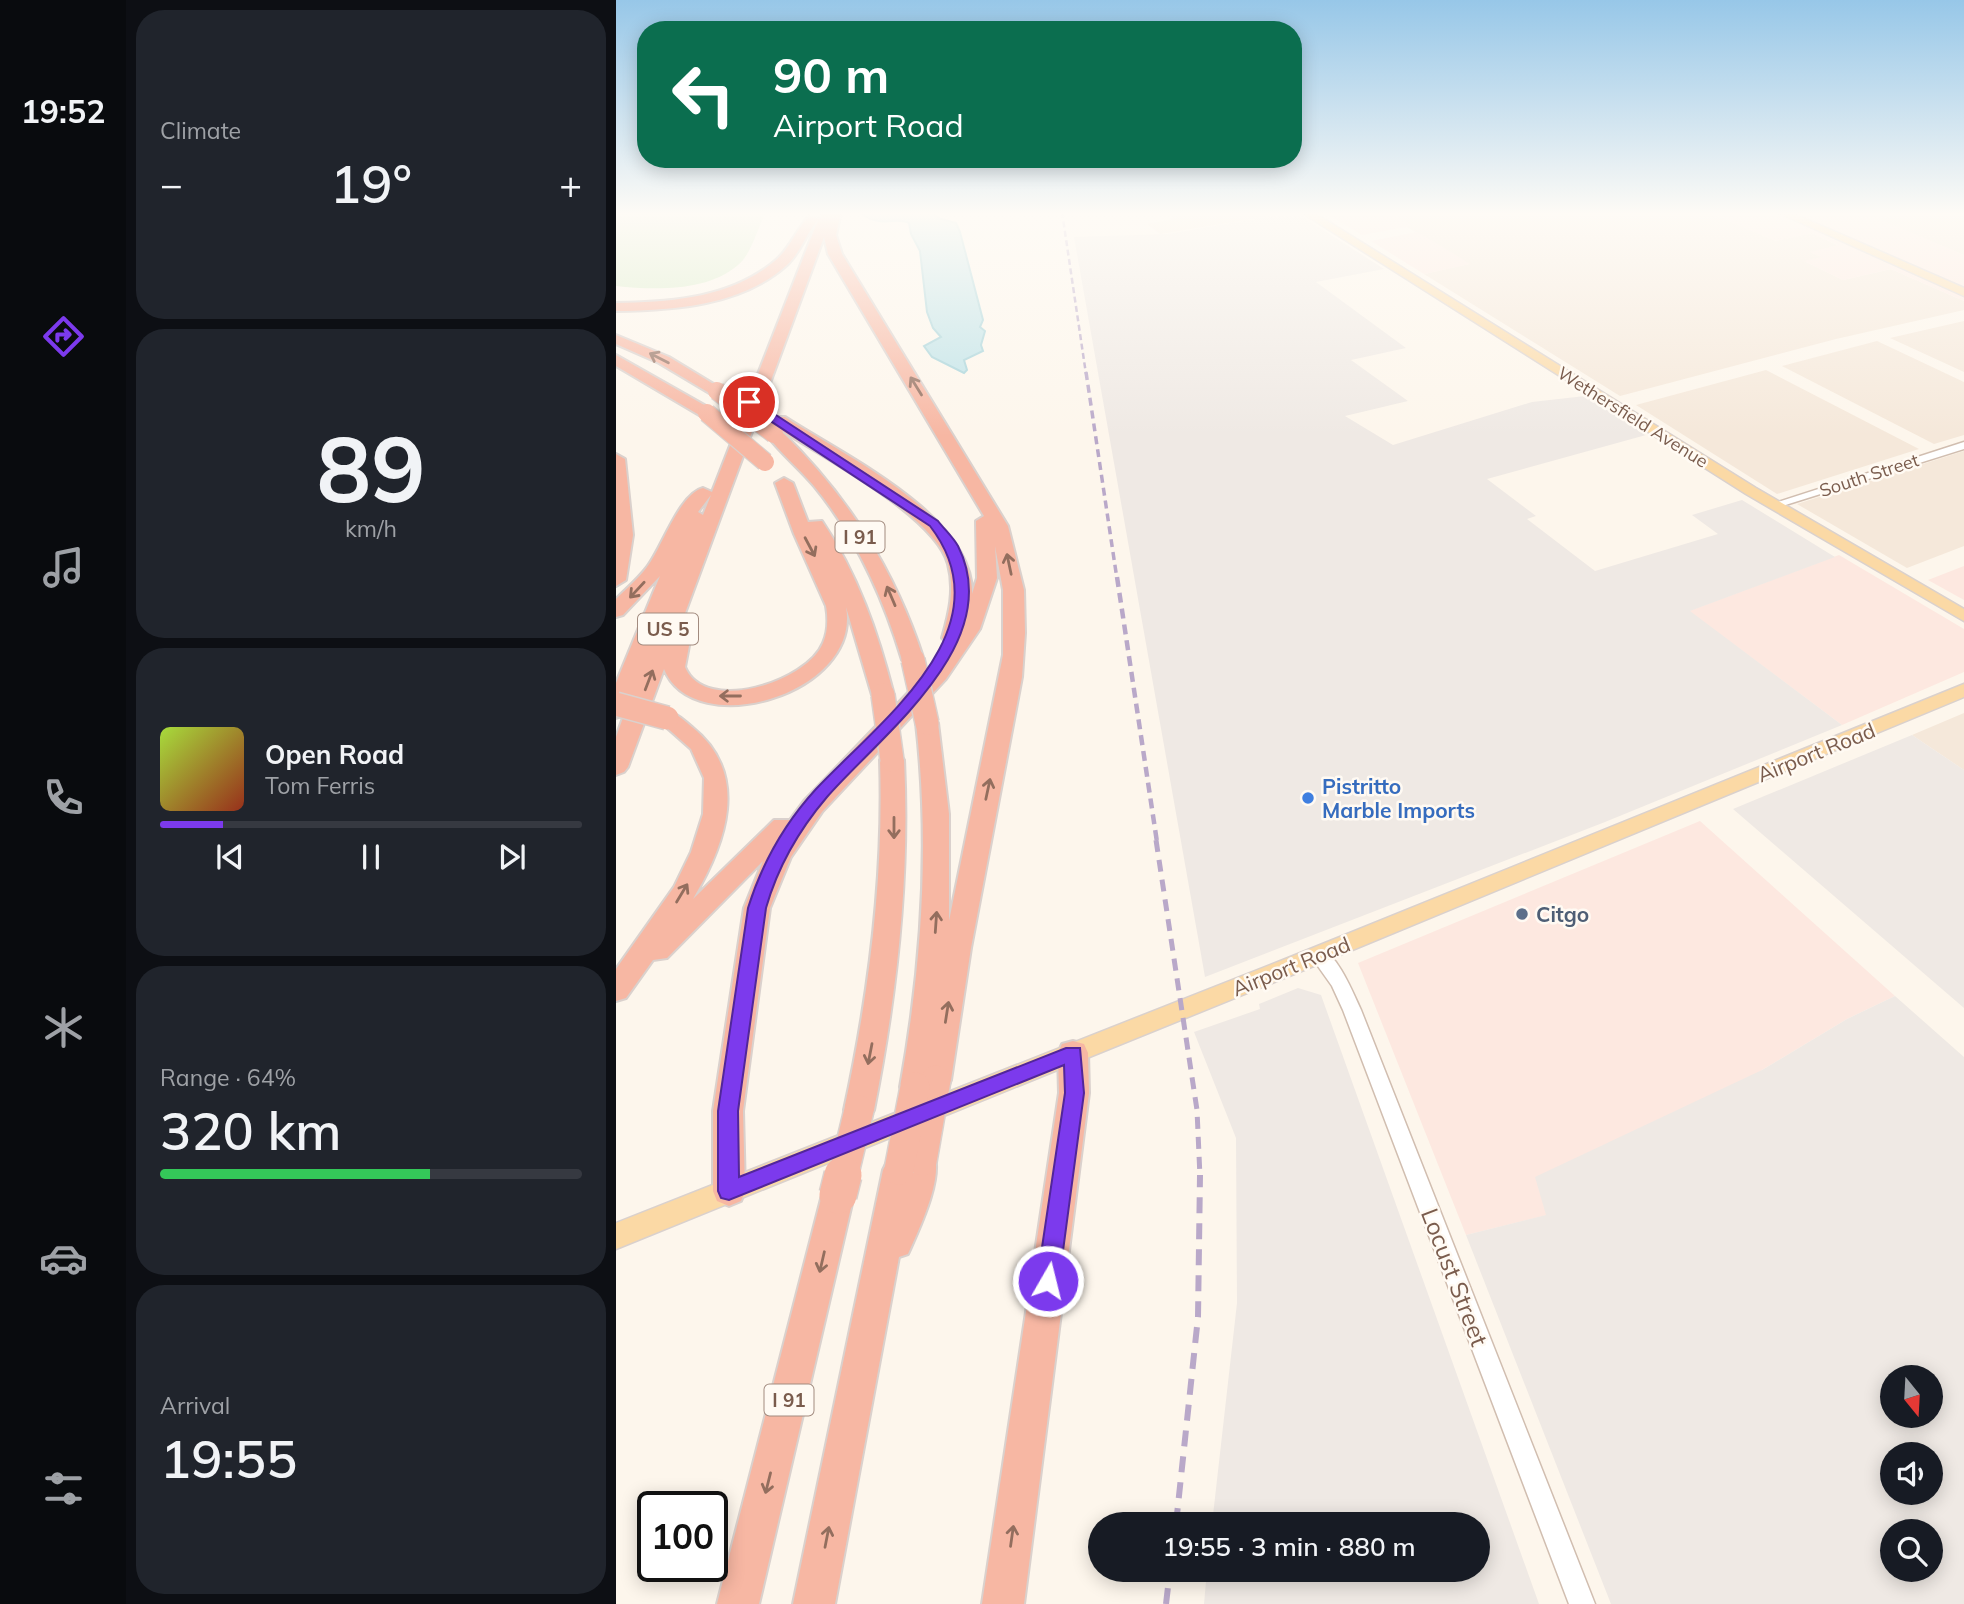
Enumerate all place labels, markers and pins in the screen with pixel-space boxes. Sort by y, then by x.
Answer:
pin [719,372,779,432]
place label: Pistritto Marble Imports [1322,773,1475,823]
marker: Pistritto Marble Imports [1300,790,1316,806]
place label: Citgo [1536,901,1589,927]
marker: Citgo [1514,906,1530,922]

